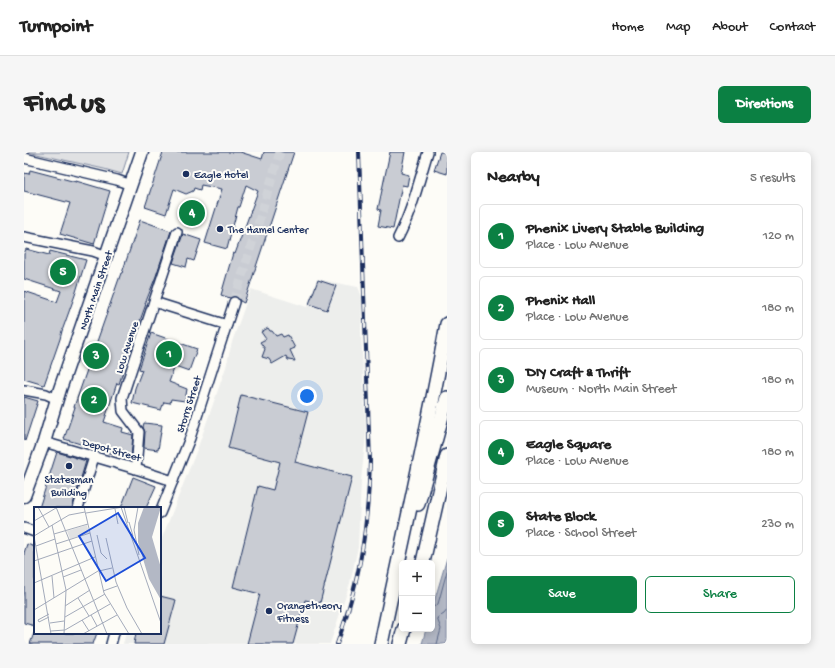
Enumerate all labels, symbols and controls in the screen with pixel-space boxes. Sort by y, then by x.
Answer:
text: Turnpoint [20,16,92,39]
text: Home [612,19,644,36]
text: Map [666,19,690,36]
text: About [712,19,748,36]
text: Contact [770,19,815,36]
button: Directions [718,86,811,123]
text: Find us [24,88,104,121]
text: Nearby [487,168,540,188]
marker: Eagle Hotel [181,169,191,179]
place label: Eagle Hotel [194,170,249,182]
text: 5 results [750,171,795,186]
pin: 4 [179,198,205,228]
text: Phenix Livery Stable Building [526,220,704,238]
marker: The Hamel Center [215,224,225,234]
place label: The Hamel Center [227,225,309,237]
text: 1 [498,229,504,244]
text: 120 m [763,229,794,244]
text: Place · Low Avenue [526,238,628,253]
street label: North Main Street [78,248,117,332]
pin: 5 [50,257,76,287]
text: Phenix Hall [526,292,595,310]
text: 2 [498,301,504,316]
text: 180 m [762,301,794,316]
text: Place · Low Avenue [526,310,628,325]
street label: Low Avenue [114,320,142,375]
pin: 1 [156,339,182,369]
pin: 3 [83,341,109,371]
text: DIY Craft & Thrift [526,364,630,382]
street label: Storrs Street [175,373,205,435]
text: 3 [498,373,504,388]
text: 180 m [762,373,794,388]
text: Museum · North Main Street [526,382,676,397]
pin: 2 [81,385,107,415]
your location [297,386,317,406]
text: Eagle Square [526,436,611,454]
street label: Depot Street [80,437,144,465]
text: 4 [498,445,504,460]
text: 180 m [762,445,794,460]
text: Place · Low Avenue [526,454,628,469]
marker: Statesman Building [64,461,74,471]
place label: Statesman Building [44,475,94,500]
inset map [34,507,161,634]
text: State Block [526,508,595,526]
text: 5 [498,517,504,532]
text: 230 m [761,517,794,532]
text: Place · School Street [526,526,636,541]
map controls [399,560,435,632]
button: + [399,560,435,596]
button: Save [487,576,637,613]
button: Share [645,576,795,613]
button: − [399,596,435,632]
place label: Orangetheory Fitness [276,601,342,626]
marker: Orangetheory Fitness [264,606,274,616]

